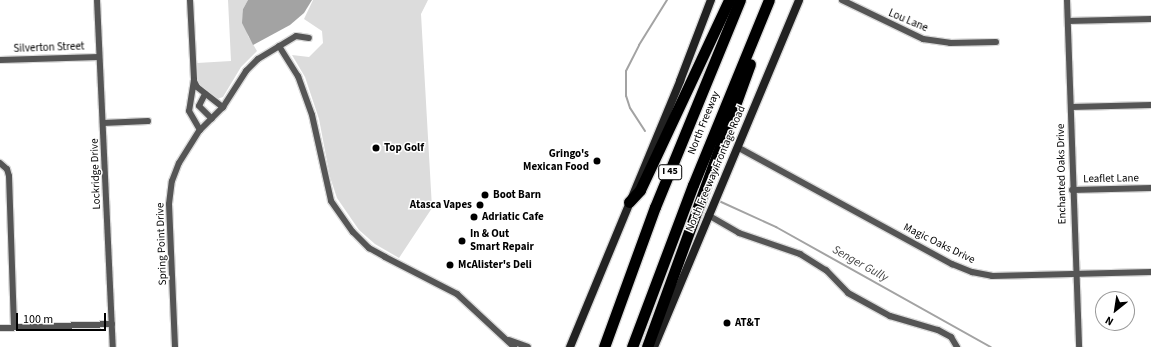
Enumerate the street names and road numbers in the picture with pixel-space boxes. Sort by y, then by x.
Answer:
street label: Lou Lane [886,7,930,35]
street label: Silverton Street [13,40,85,56]
street label: North Freeway [685,89,723,157]
street label: North Freeway Frontage Road [683,104,749,234]
street label: Enchanted Oaks Drive [1055,124,1069,224]
street label: Lockridge Drive [88,138,104,210]
road number: I 45 [658,164,682,180]
street label: Leaflet Lane [1083,172,1139,186]
street label: Spring Point Drive [154,202,170,286]
street label: Magic Oaks Drive [901,221,977,267]

